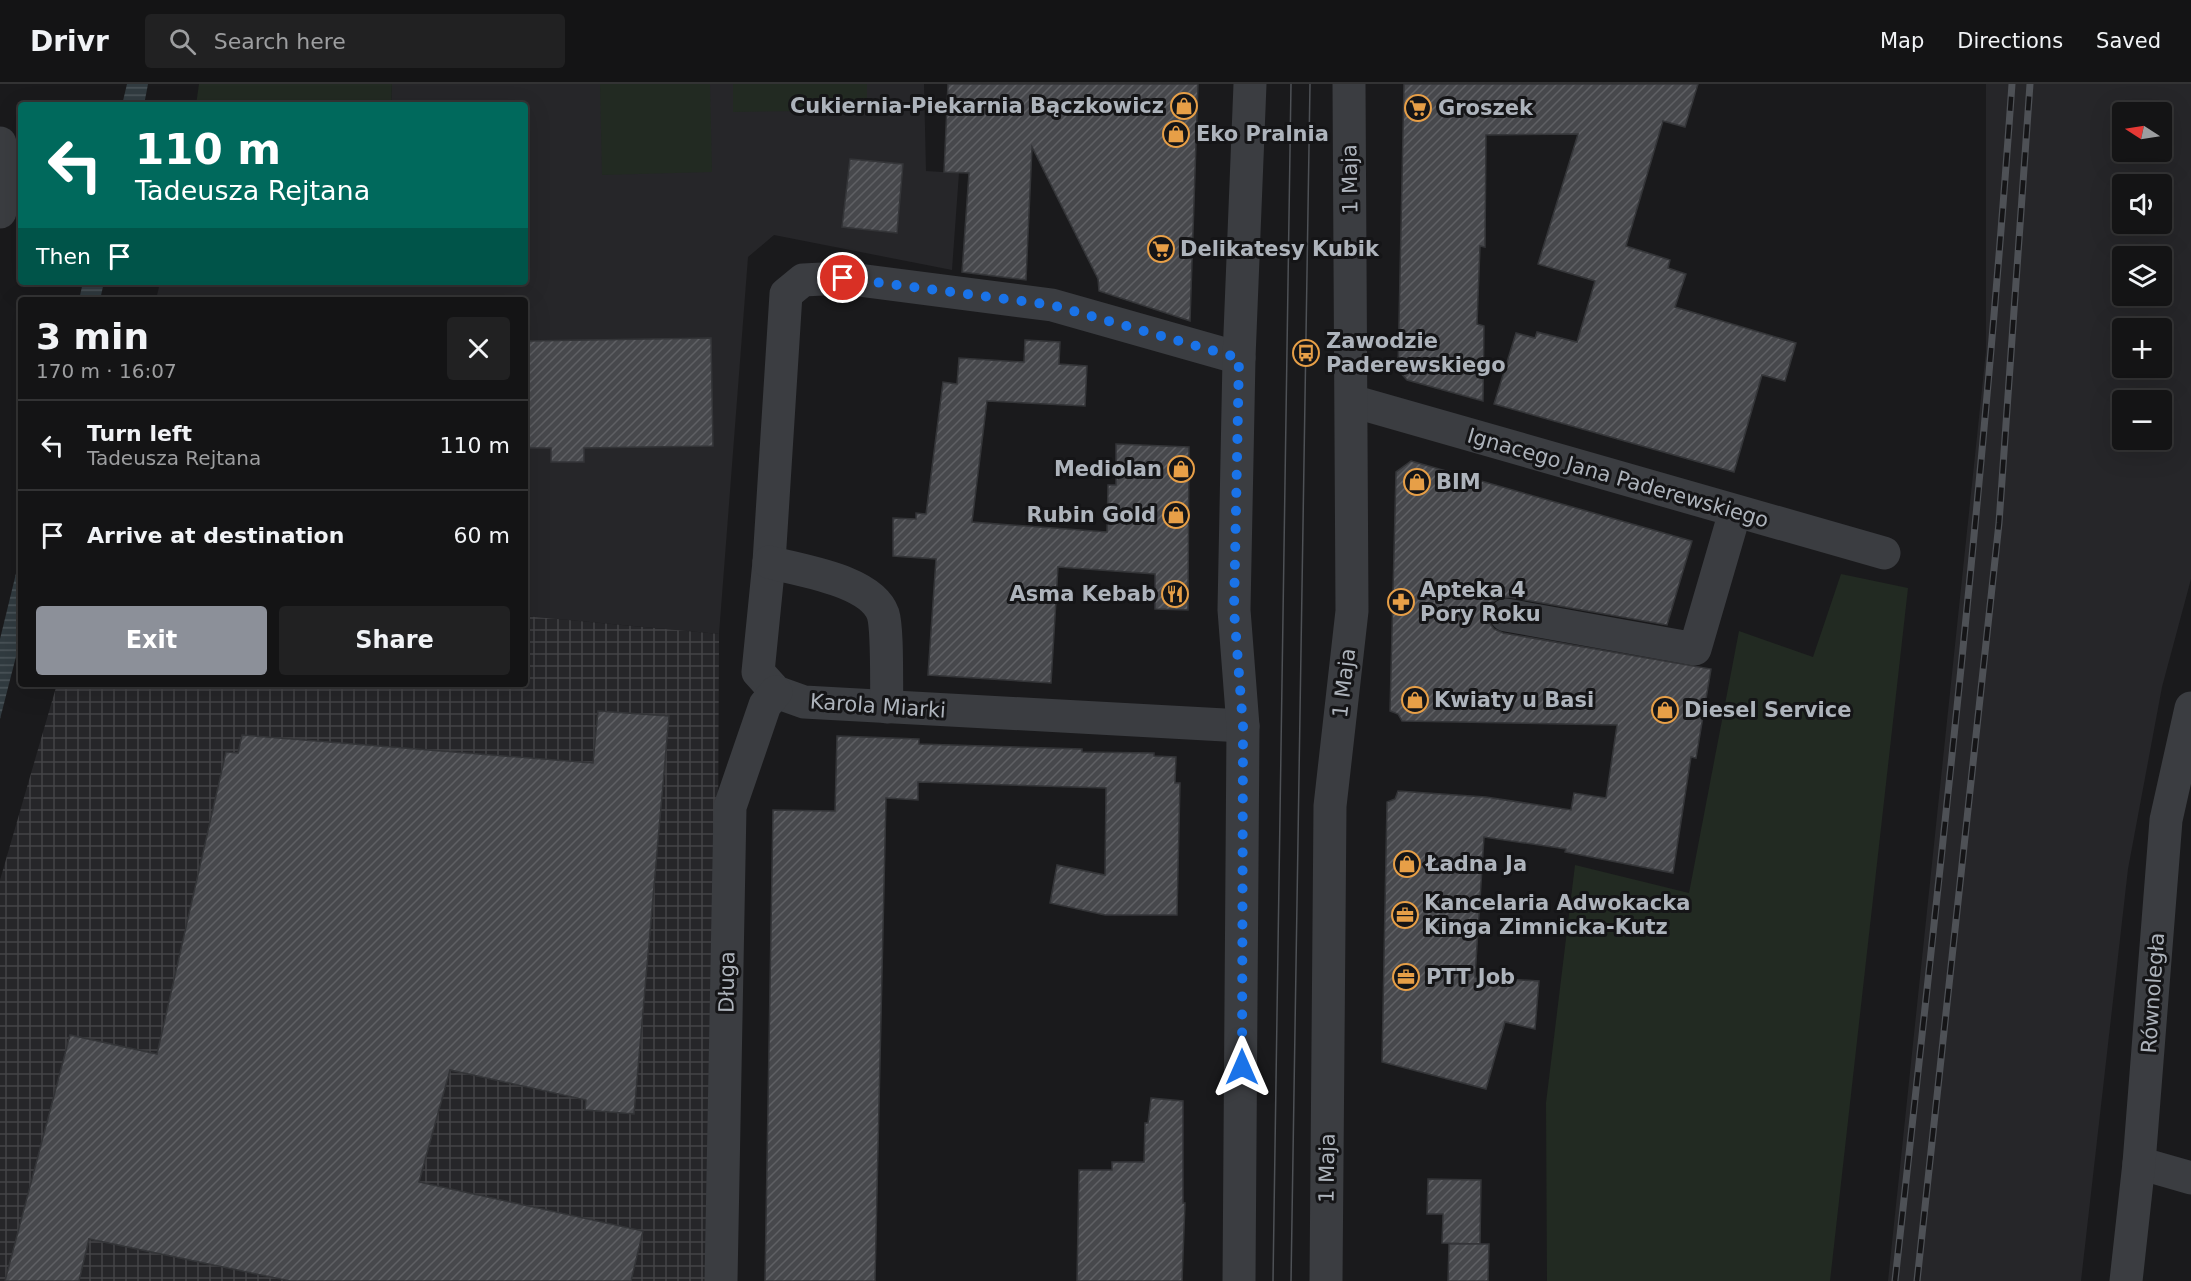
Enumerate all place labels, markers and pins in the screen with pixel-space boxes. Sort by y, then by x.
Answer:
shop icon: Cukiernia-Piekarnia Bączkowicz [1169,91,1199,121]
supermarket icon: Groszek [1403,93,1433,123]
place label: Cukiernia-Piekarnia Bączkowicz [790,94,1164,118]
place label: Groszek [1438,96,1534,120]
shop icon: Eko Pralnia [1161,119,1191,149]
place label: Eko Pralnia [1196,122,1329,146]
supermarket icon: Delikatesy Kubik [1146,234,1176,264]
place label: Delikatesy Kubik [1180,237,1380,261]
pin [817,252,868,303]
place label: Zawodzie Paderewskiego [1326,329,1506,377]
bus stop icon: Zawodzie Paderewskiego [1291,338,1321,368]
shop icon: Mediolan [1166,454,1196,484]
place label: Mediolan [1054,457,1162,481]
shop icon: BIM [1402,467,1432,497]
place label: BIM [1436,470,1481,494]
shop icon: Rubin Gold [1161,500,1191,530]
place label: Rubin Gold [1026,503,1156,527]
place label: Apteka 4 Pory Roku [1420,578,1541,626]
restaurant icon: Asma Kebab [1160,579,1190,609]
place label: Asma Kebab [1010,582,1156,606]
pharmacy icon: Apteka 4 Pory Roku [1386,587,1416,617]
shop icon: Kwiaty u Basi [1400,685,1430,715]
place label: Kwiaty u Basi [1434,688,1594,712]
shop icon: Diesel Service [1650,695,1680,725]
place label: Diesel Service [1684,698,1851,722]
shop icon: Ładna Ja [1392,849,1422,879]
place label: Ładna Ja [1425,852,1527,876]
place label: Kancelaria Adwokacka Kinga Zimnicka-Kutz [1424,891,1690,939]
office icon: Kancelaria Adwokacka Kinga Zimnicka-Kutz [1390,900,1420,930]
office icon: PTT Job [1391,962,1421,992]
place label: PTT Job [1426,965,1515,989]

